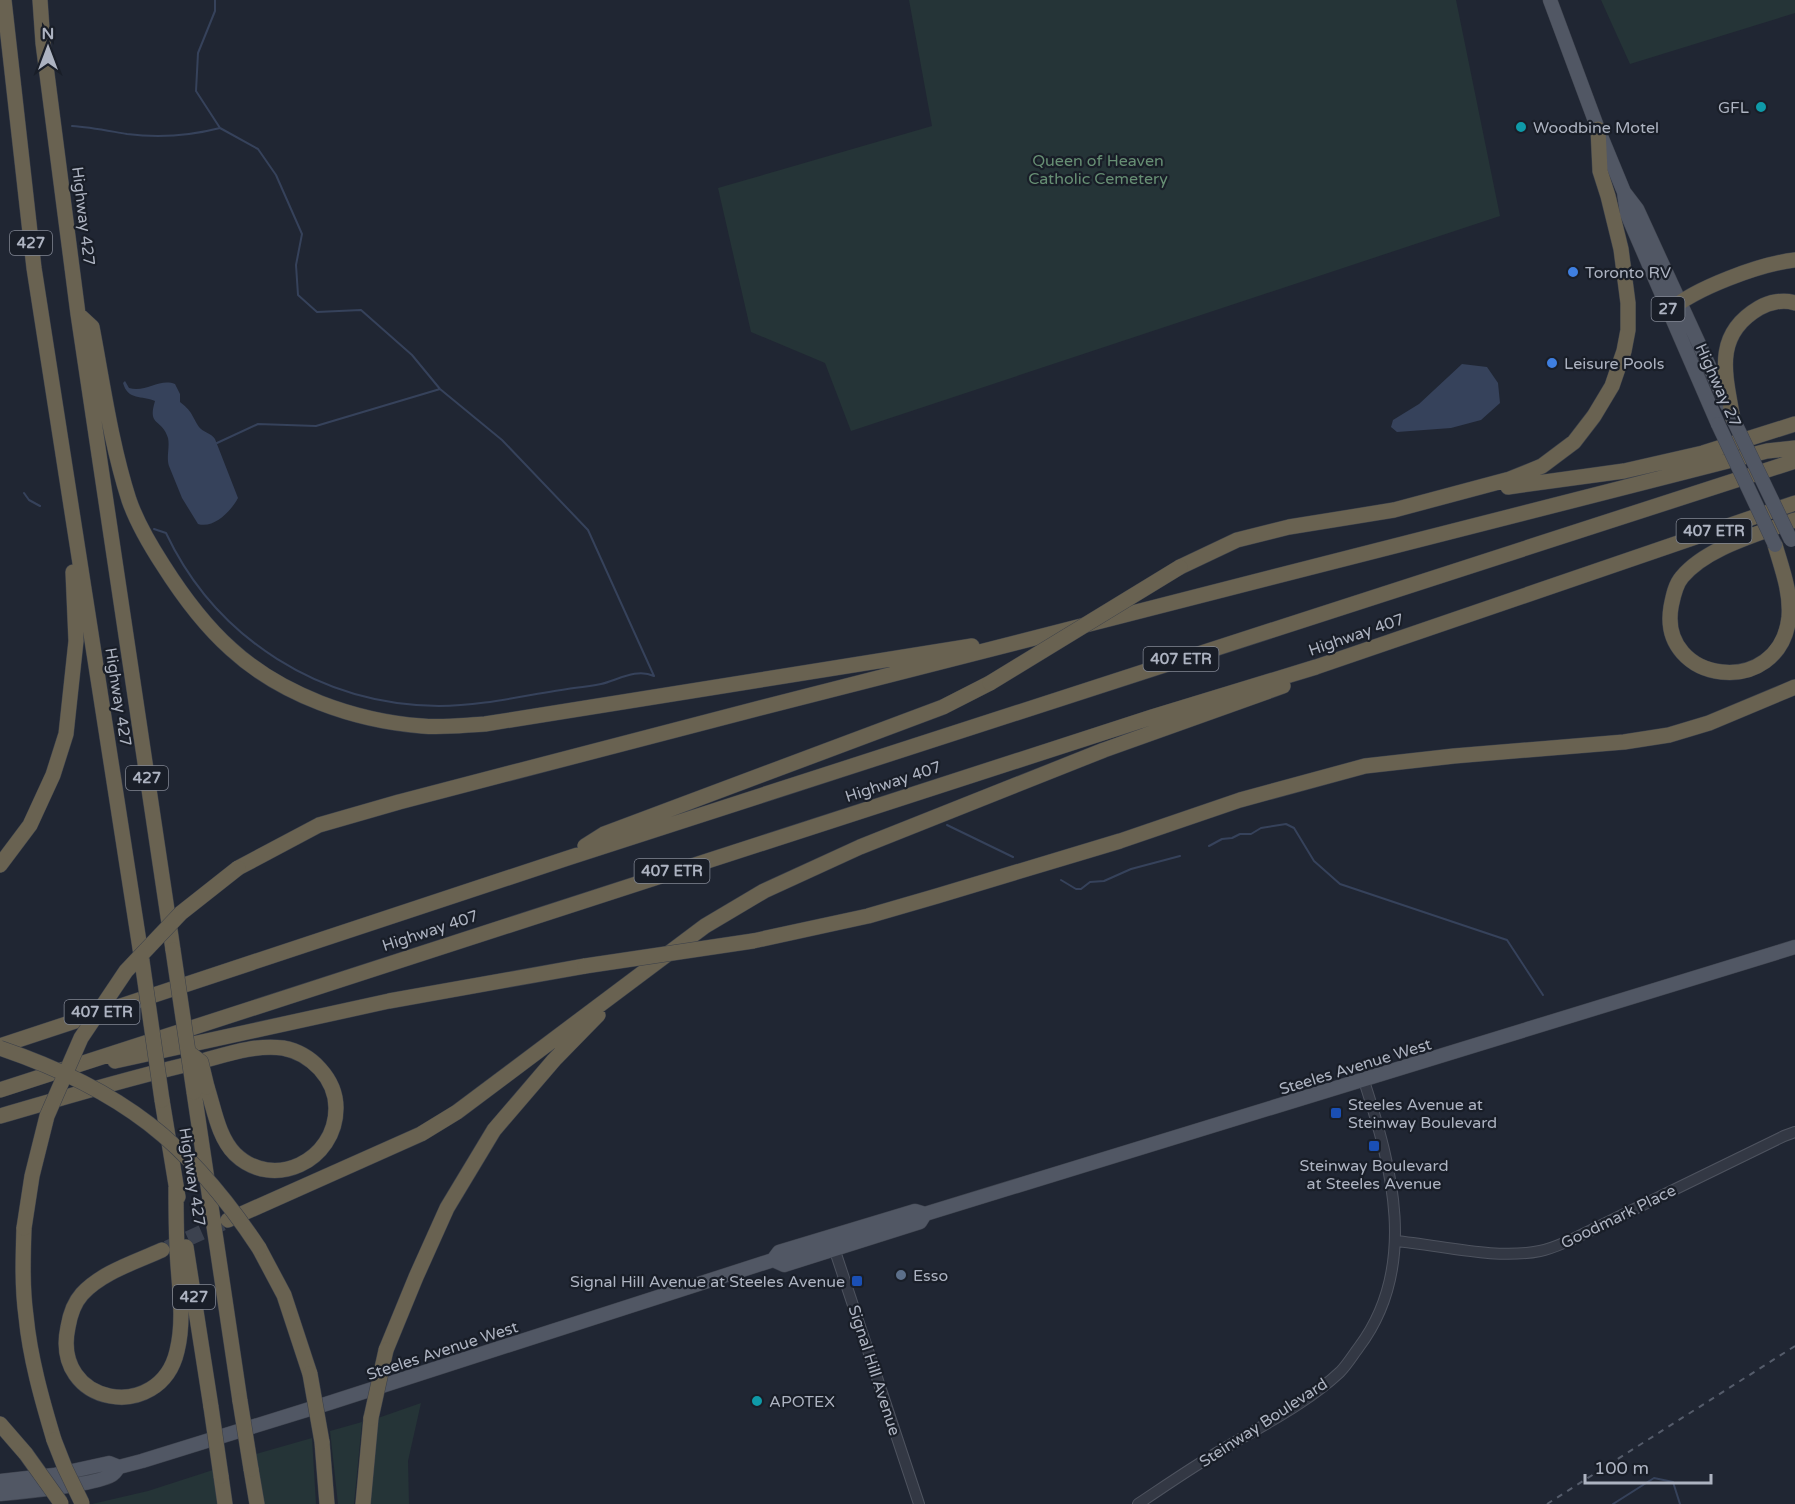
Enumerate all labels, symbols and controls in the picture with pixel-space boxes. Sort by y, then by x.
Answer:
north arrow [18,18,78,78]
text: N [42,24,54,44]
place label: GFL [1718,98,1749,118]
marker: GFL [1754,100,1768,114]
place label: Woodbine Motel [1533,118,1659,138]
marker: Woodbine Motel [1514,120,1528,134]
park label: Queen of Heaven Catholic Cemetery [1028,151,1168,189]
street label: Highway 427 [67,165,99,267]
road number: 427 [10,231,52,255]
place label: Toronto RV [1585,263,1671,283]
marker: Toronto RV [1566,265,1580,279]
road number: 27 [1652,297,1684,321]
street label: Highway 27 [1691,340,1745,431]
place label: Leisure Pools [1564,354,1664,374]
marker: Leisure Pools [1545,356,1559,370]
road number: 407 ETR [1676,519,1752,543]
street label: Highway 407 [1306,609,1407,661]
street label: Highway 427 [100,646,136,748]
road number: 407 ETR [1144,647,1218,671]
street label: Highway 407 [843,757,944,807]
road number: 427 [126,766,168,790]
road number: 407 ETR [634,859,710,883]
street label: Highway 407 [380,906,481,956]
road number: 407 ETR [64,1000,140,1024]
street label: Steeles Avenue West [1277,1034,1434,1100]
place label: Steeles Avenue at Steinway Boulevard [1348,1095,1497,1133]
marker: Steeles Avenue at Steinway Boulevard [1329,1106,1343,1120]
street label: Highway 427 [174,1126,210,1228]
marker: Steinway Boulevard at Steeles Avenue [1367,1139,1381,1153]
place label: Steinway Boulevard at Steeles Avenue [1299,1156,1449,1194]
street label: Goodmark Place [1558,1180,1679,1253]
place label: Esso [913,1266,948,1286]
marker: Esso [894,1268,908,1282]
place label: Signal Hill Avenue at Steeles Avenue [570,1272,845,1292]
marker: Signal Hill Avenue at Steeles Avenue [850,1274,864,1288]
road number: 427 [173,1285,215,1309]
street label: Signal Hill Avenue [844,1303,905,1438]
street label: Steeles Avenue West [364,1317,521,1385]
street label: Steinway Boulevard [1196,1374,1332,1472]
place label: APOTEX [769,1392,835,1412]
marker: APOTEX [750,1394,764,1408]
scale bar [1585,1447,1711,1485]
text: 100 m [1594,1457,1649,1479]

